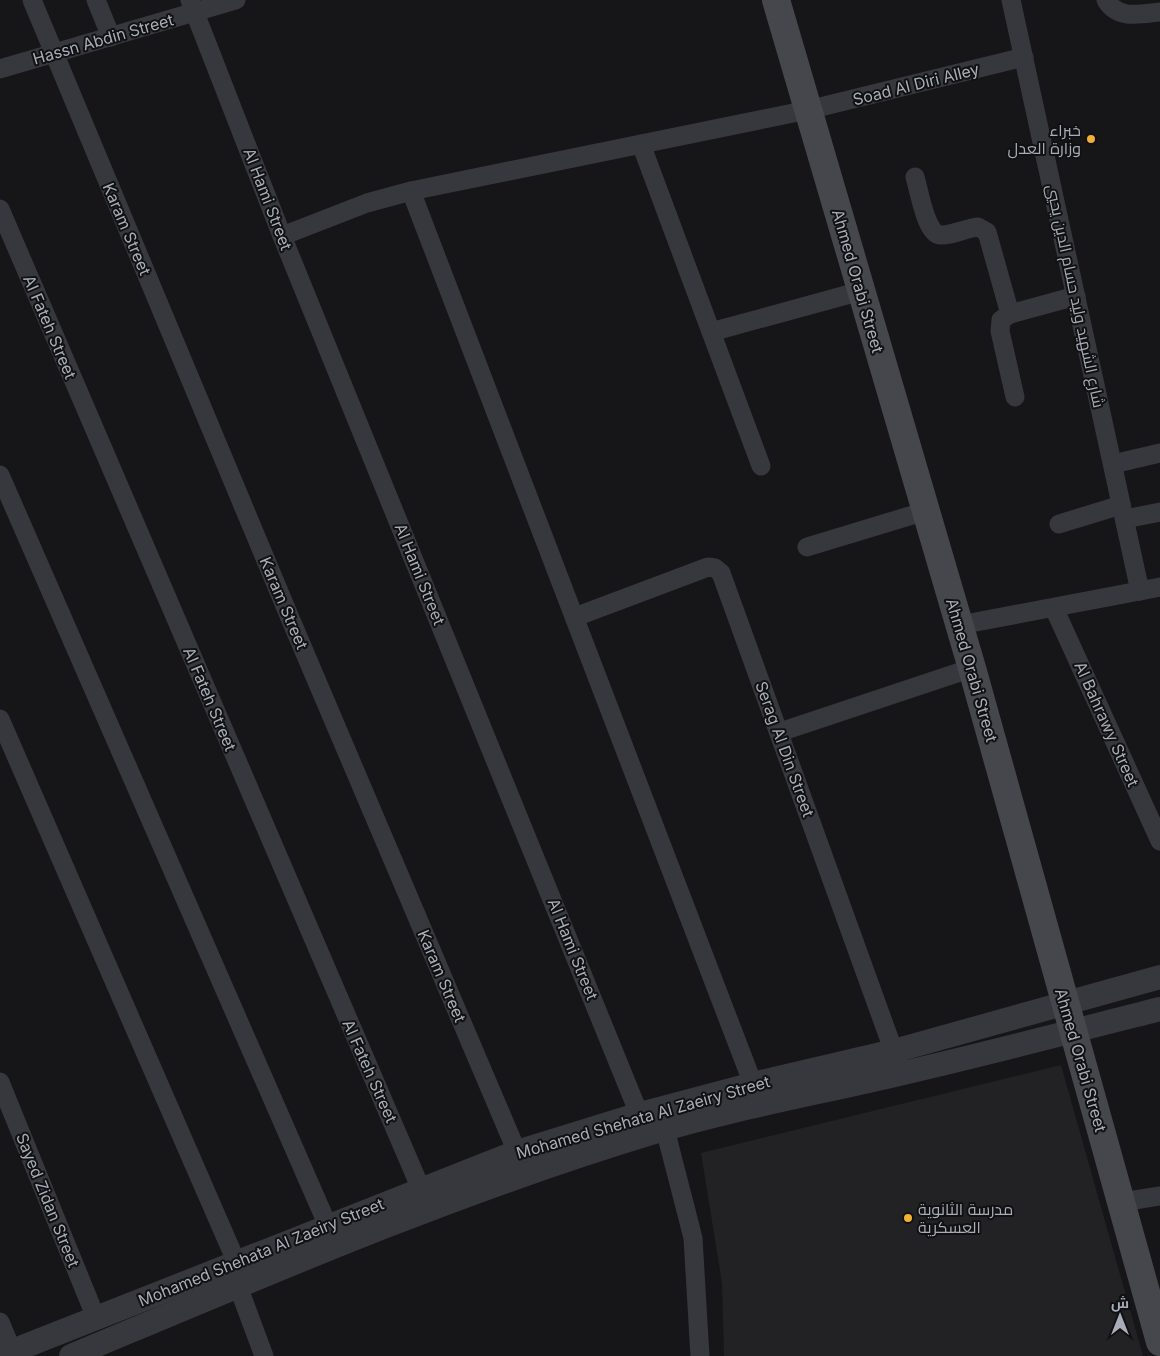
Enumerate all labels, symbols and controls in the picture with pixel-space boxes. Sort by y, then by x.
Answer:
street label: Hassn Abdin Street [30,9,176,69]
street label: Soad Al Diri Alley [851,59,981,109]
place label: خبراء وزارة العدل [1008,120,1081,159]
marker: خبراء وزارة العدل [1085,133,1097,145]
street label: Al Hami Street [239,145,297,253]
street label: Karam Street [99,180,155,278]
street label: شارع الشهيد وليد حسام الدين يحيي [1041,182,1109,410]
street label: Ahmed Orabi Street [828,207,888,355]
street label: Al Fateh Street [19,272,81,382]
street label: Al Hami Street [391,520,449,628]
street label: Karam Street [256,554,312,652]
street label: Ahmed Orabi Street [942,596,1002,744]
street label: Al Fateh Street [179,644,241,754]
street label: Al Bahrawy Street [1070,658,1144,790]
street label: Serag Al Din Street [751,678,819,820]
street label: Al Hami Street [544,895,602,1003]
street label: Karam Street [414,927,470,1025]
street label: Ahmed Orabi Street [1051,986,1111,1134]
street label: Al Fateh Street [338,1016,402,1126]
street label: Mohamed Shehata Al Zaeiry Street [514,1071,772,1163]
street label: Sayed Zidan Street [12,1130,84,1270]
street label: Mohamed Shehata Al Zaeiry Street [135,1193,387,1311]
place label: مدرسة الثانوية العسكرية [918,1199,1013,1237]
marker: مدرسة الثانوية العسكرية [902,1212,914,1224]
north arrow [1095,1291,1145,1341]
text: ش [1111,1294,1129,1312]

